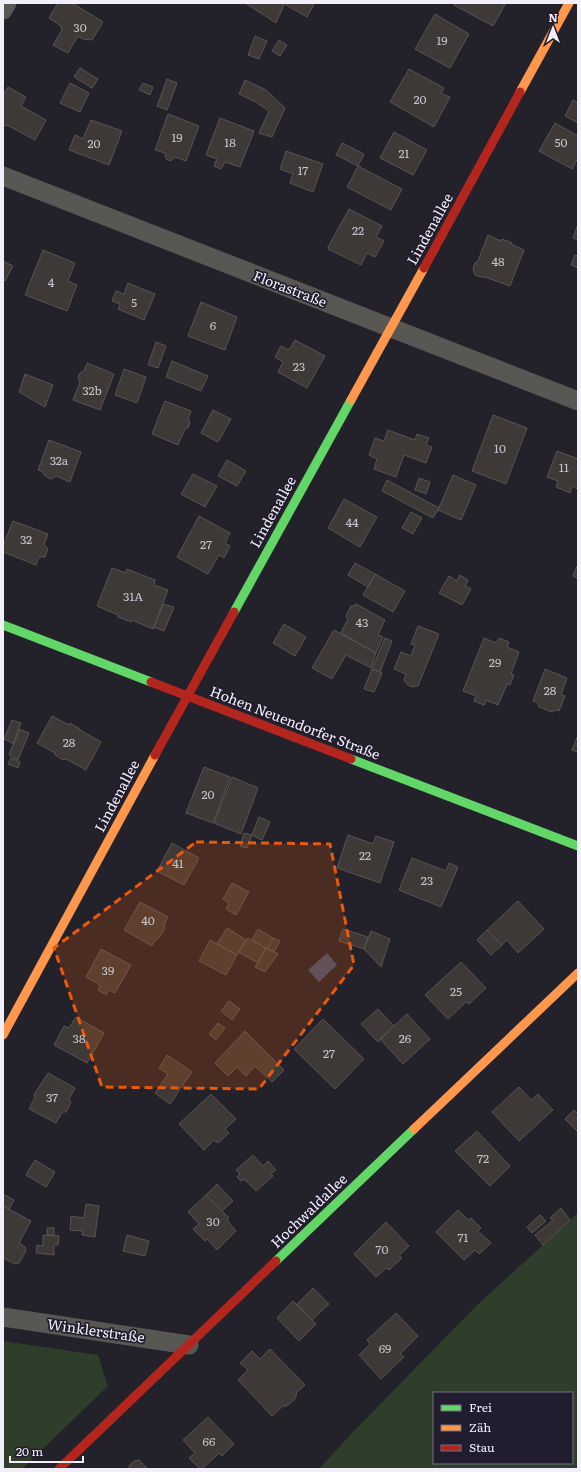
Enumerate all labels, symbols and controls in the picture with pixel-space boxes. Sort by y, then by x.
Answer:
north arrow [533,8,573,48]
text: N [548,9,558,25]
house number: 30 [73,18,87,36]
house number: 19 [436,31,448,49]
house number: 20 [413,90,427,108]
house number: 19 [171,128,183,146]
house number: 18 [224,133,236,151]
house number: 50 [554,133,568,151]
house number: 20 [87,134,101,152]
house number: 21 [399,144,410,162]
house number: 17 [298,161,308,179]
street label: Lindenallee [401,189,457,268]
house number: 22 [352,221,364,239]
house number: 48 [491,252,505,270]
street label: Florastraße [251,265,330,311]
house number: 4 [48,273,55,291]
house number: 5 [131,293,137,311]
house number: 6 [210,316,217,334]
house number: 23 [293,357,305,375]
house number: 32b [82,381,102,399]
house number: 10 [494,439,506,457]
house number: 32a [50,451,69,469]
house number: 11 [559,458,569,476]
street label: Lindenallee [244,472,300,551]
house number: 44 [345,513,359,531]
house number: 32 [20,530,32,548]
house number: 27 [200,535,212,553]
house number: 31A [123,587,143,605]
house number: 43 [355,613,369,631]
house number: 29 [489,653,501,671]
street label: Hohen Neuendorfer Straße [207,680,383,764]
house number: 28 [544,681,557,699]
house number: 28 [63,733,76,751]
street label: Lindenallee [89,756,143,835]
house number: 20 [201,785,215,803]
house number: 22 [359,846,371,864]
house number: 41 [172,854,184,872]
house number: 23 [421,871,433,889]
house number: 40 [141,911,155,929]
house number: 39 [102,961,114,979]
house number: 25 [450,982,462,1000]
house number: 38 [72,1029,86,1047]
house number: 26 [399,1029,412,1047]
house number: 27 [323,1044,335,1062]
house number: 37 [46,1088,58,1106]
house number: 72 [477,1149,489,1167]
street label: Hochwaldallee [266,1169,351,1252]
house number: 30 [206,1212,220,1230]
house number: 71 [458,1228,469,1246]
house number: 70 [375,1240,389,1258]
street label: Winklerstraße [46,1313,146,1347]
house number: 69 [379,1339,391,1357]
legend [433,1392,573,1464]
text: Frei [469,1398,492,1416]
text: Zäh [469,1418,491,1436]
house number: 66 [203,1432,216,1450]
scale bar [10,1438,83,1464]
text: Stau [469,1438,495,1456]
text: 20 m [16,1442,43,1460]

